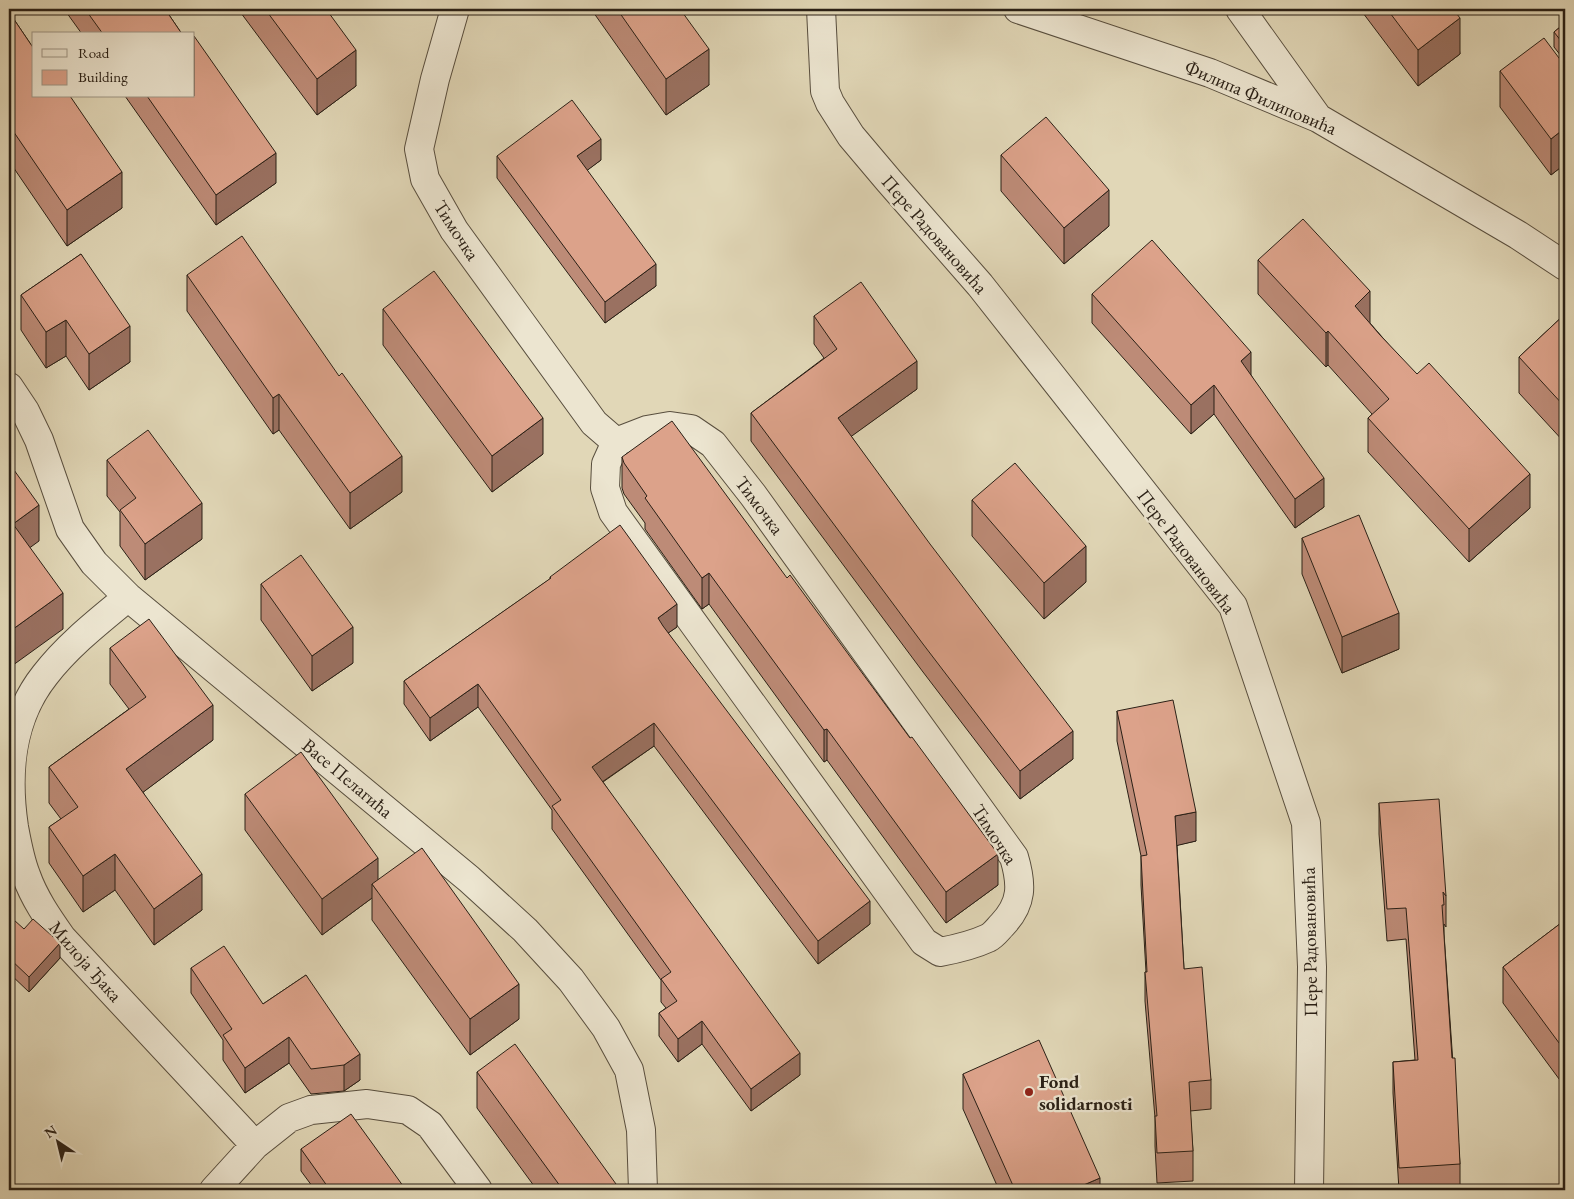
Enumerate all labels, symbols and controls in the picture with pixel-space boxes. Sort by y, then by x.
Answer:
legend [32,32,195,98]
text: Road [78,43,110,62]
street label: Филипа Филиповића [1181,54,1341,141]
text: Building [78,67,128,86]
street label: Пере Радовановића [876,170,993,299]
street label: Тимочка [428,195,486,266]
street label: Тимочка [729,471,790,540]
street label: Пере Радовановића [1132,484,1242,619]
street label: Васе Пелагића [297,733,399,824]
street label: Тимочка [966,799,1024,870]
street label: Пере Радовановића [1296,866,1323,1017]
street label: Милоја Ђака [44,916,128,1007]
place label: Fond solidarnosti [1039,1069,1133,1116]
marker: Fond solidarnosti [1023,1086,1035,1098]
north arrow [32,1116,82,1166]
text: N [41,1120,61,1142]

